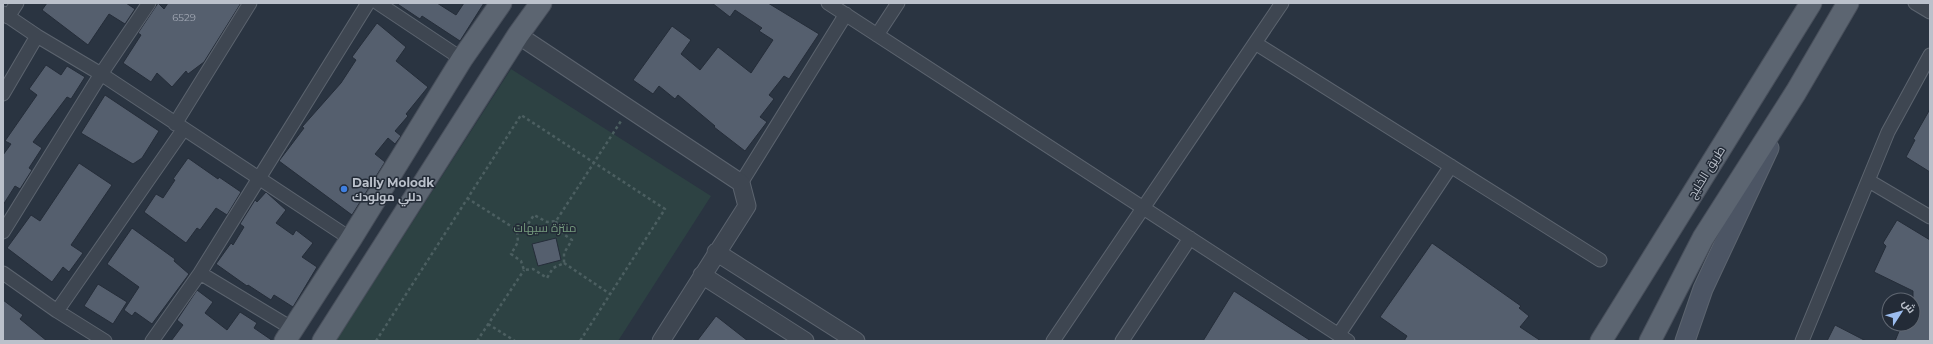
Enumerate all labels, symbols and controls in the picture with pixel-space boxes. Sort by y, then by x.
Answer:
house number: 6529 [172,11,196,24]
street label: طريق الخليج [1684,143,1729,202]
place label: Dally Molodk دللي مولودك [352,175,434,207]
marker: Dally Molodk دللي مولودك [339,184,349,194]
park label: منتزة سيهات [514,220,576,235]
north arrow [1881,292,1921,332]
text: ش [1899,296,1919,316]

